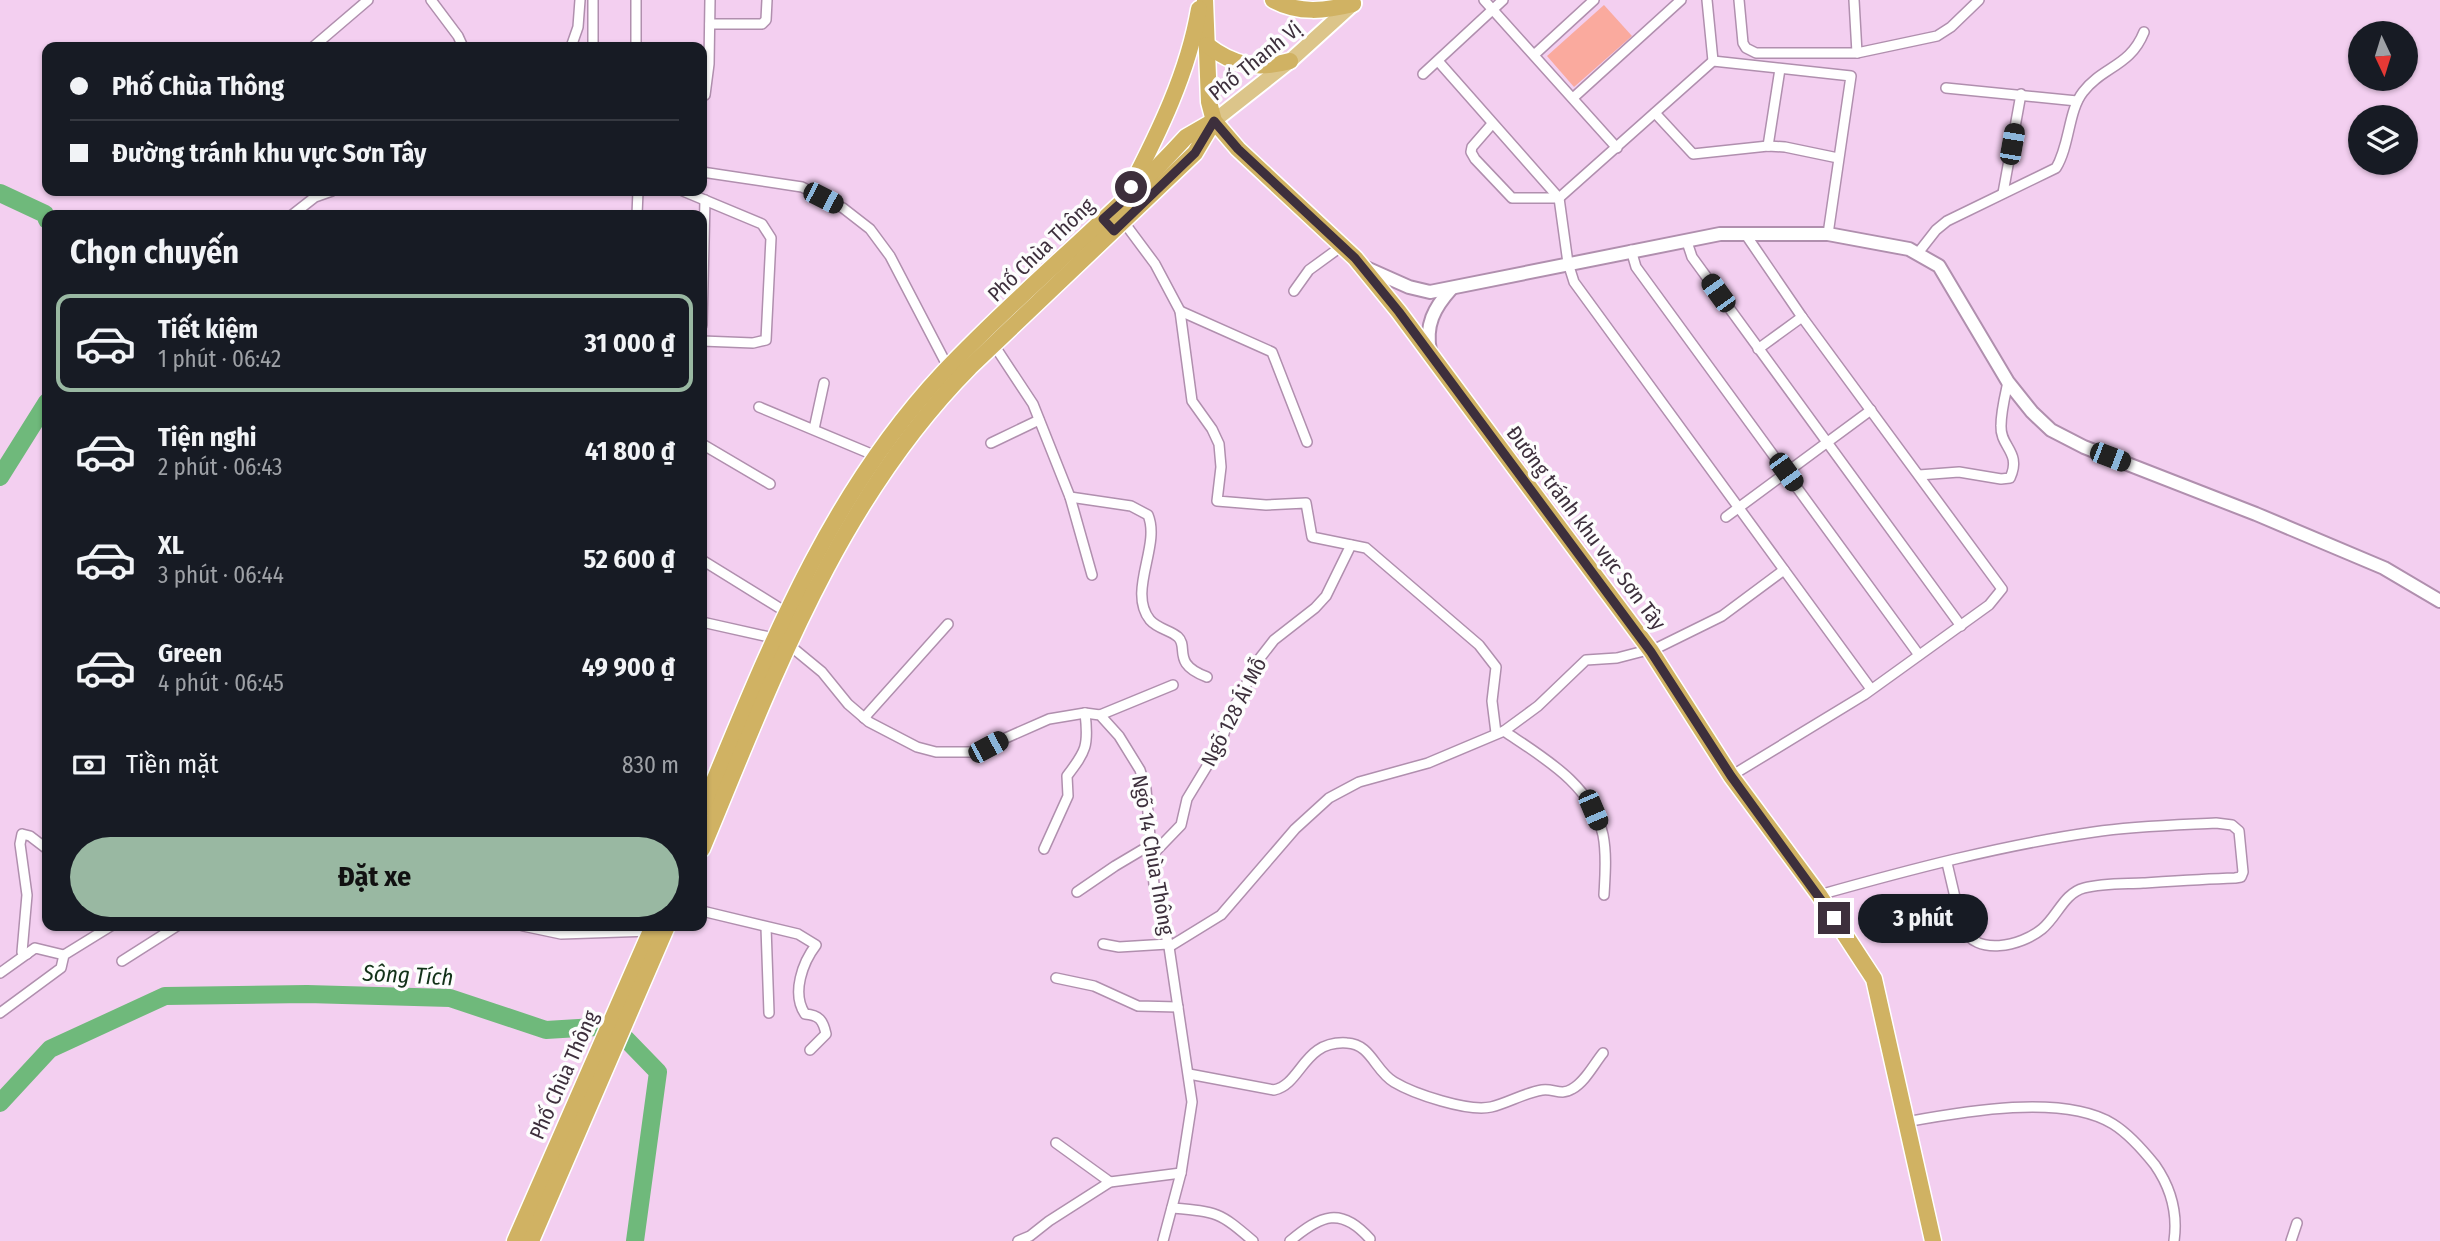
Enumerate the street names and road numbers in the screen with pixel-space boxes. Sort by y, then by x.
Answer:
street label: Phố Thanh Vị [1203,16,1307,106]
street label: Phố Chùa Thông [982,193,1100,307]
street label: Đường tránh khu vực Sơn Tây [1501,421,1672,636]
street label: Ngõ 128 Ái Mỗ [1196,653,1272,771]
street label: Ngõ 14 Chùa Thông [1126,773,1180,937]
street label: Phố Chùa Thông [524,1007,604,1143]

